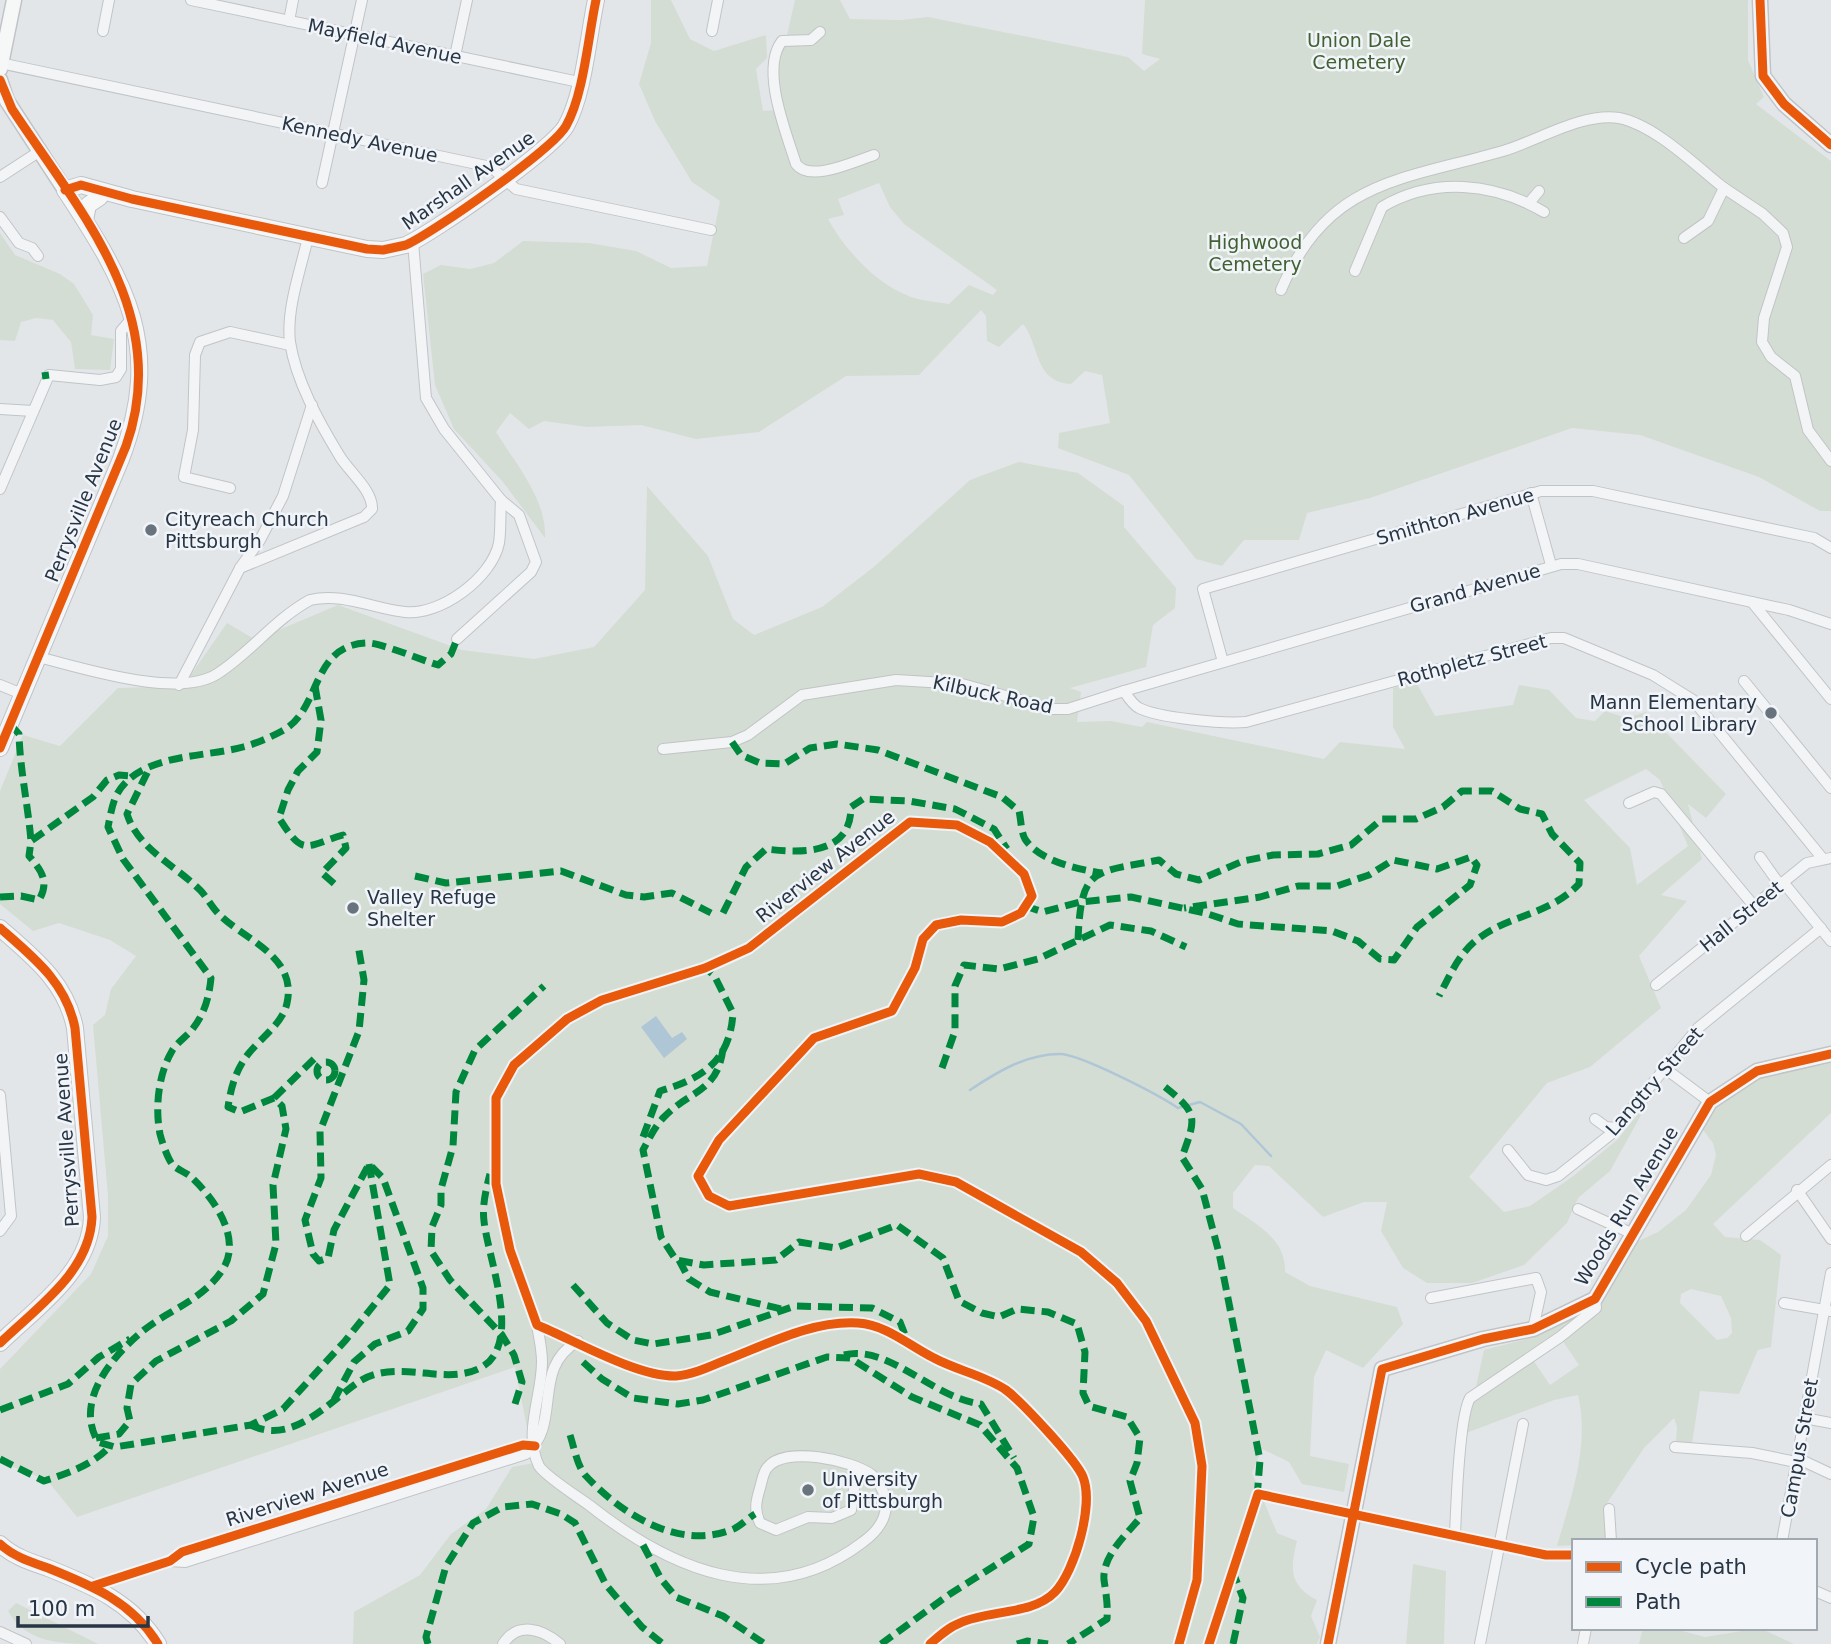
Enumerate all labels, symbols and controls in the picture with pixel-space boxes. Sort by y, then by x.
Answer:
street label: Mayfield Avenue [306,14,464,68]
park label: Union Dale Cemetery [1307,29,1411,73]
street label: Kennedy Avenue [280,112,440,166]
street label: Marshall Avenue [398,126,538,234]
park label: Highwood Cemetery [1208,231,1302,275]
street label: Perrysville Avenue [40,415,126,585]
street label: Smithton Avenue [1374,483,1536,549]
place label: Cityreach Church Pittsburgh [165,508,329,552]
marker: Cityreach Church Pittsburgh [143,522,159,538]
street label: Grand Avenue [1407,559,1543,617]
street label: Rothpletz Street [1395,629,1549,691]
street label: Kilbuck Road [931,671,1055,717]
place label: Mann Elementary School Library [1589,691,1757,735]
marker: Mann Elementary School Library [1763,705,1779,721]
street label: Riverview Avenue [751,805,899,927]
street label: Hall Street [1695,876,1787,956]
place label: Valley Refuge Shelter [367,886,496,930]
marker: Valley Refuge Shelter [345,900,361,916]
street label: Langtry Street [1601,1022,1707,1140]
street label: Perrysville Avenue [49,1052,83,1228]
street label: Woods Run Avenue [1570,1122,1682,1290]
street label: Campus Street [1776,1377,1822,1519]
street label: Riverview Avenue [223,1457,391,1531]
place label: University of Pittsburgh [822,1468,943,1512]
marker: University of Pittsburgh [800,1482,816,1498]
legend [1572,1539,1817,1630]
text: Cycle path [1635,1555,1747,1579]
scale bar [18,1584,147,1628]
text: Path [1635,1590,1681,1614]
text: 100 m [28,1597,95,1621]

